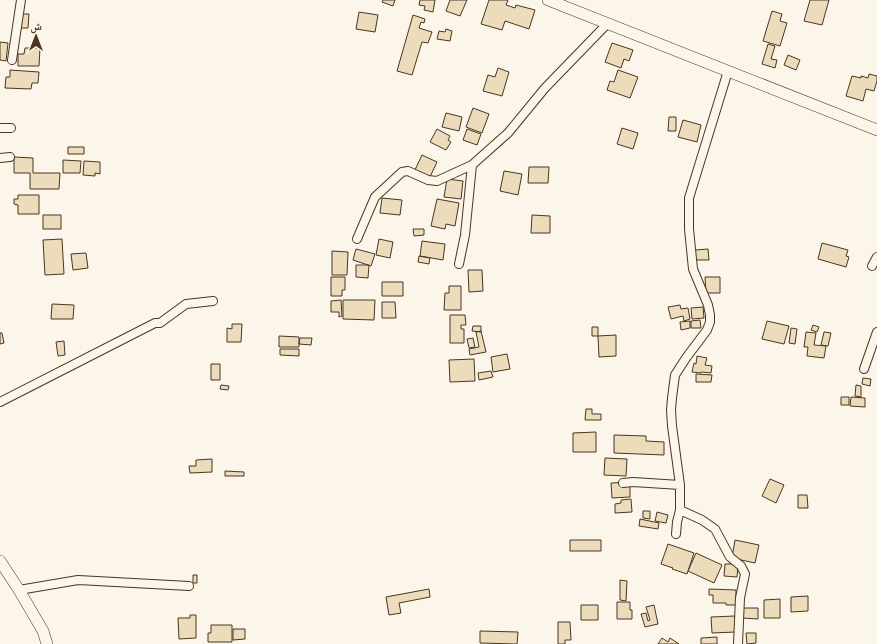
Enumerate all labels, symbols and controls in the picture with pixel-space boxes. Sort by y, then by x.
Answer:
north arrow [16,16,56,56]
text: ش [30,20,42,34]

